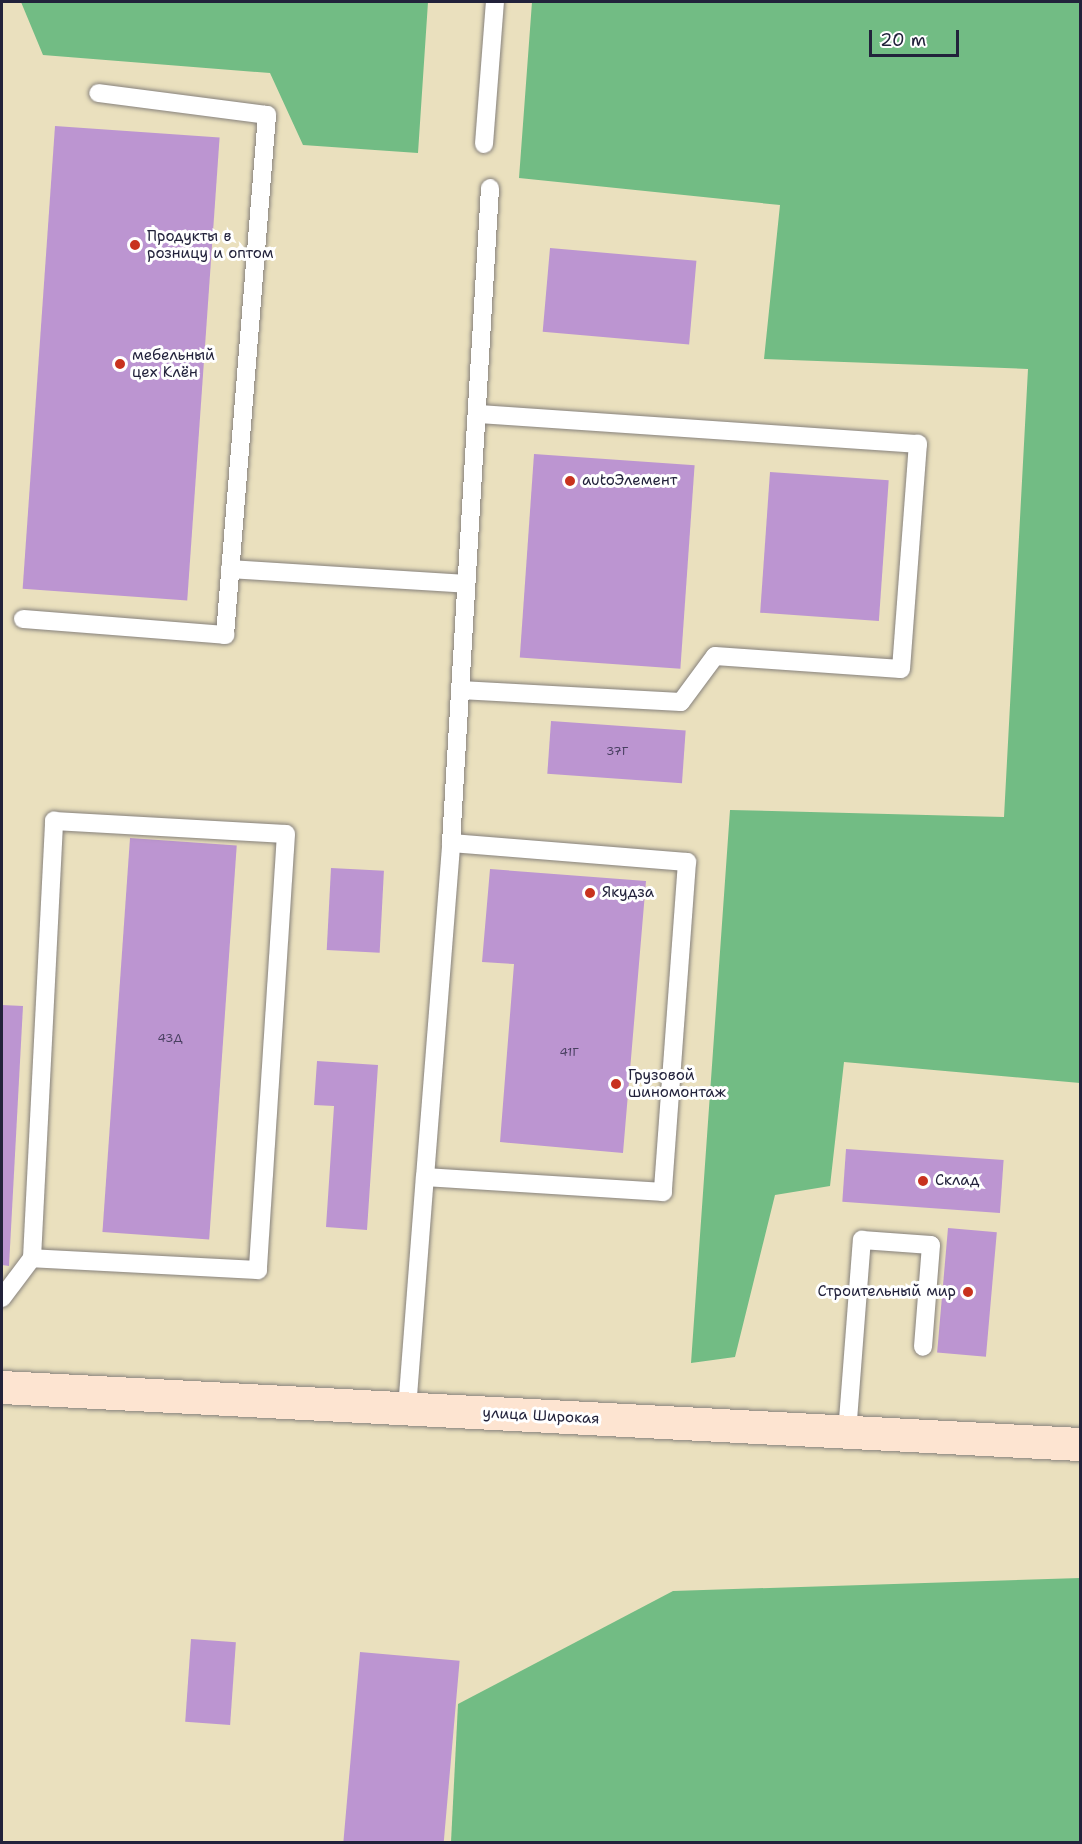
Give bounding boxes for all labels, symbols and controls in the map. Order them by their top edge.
scale bar [872,18,962,56]
text: 20 m [880,28,926,52]
place label: Продукты в розницу и оптом [147,227,273,262]
marker: Продукты в розницу и оптом [128,238,142,252]
place label: мебельный цех Клён [132,346,215,381]
marker: мебельный цех Клён [113,357,127,371]
place label: autoЭлемент [582,472,677,490]
marker: autoЭлемент [563,474,577,488]
house number: 37Г [606,745,628,759]
place label: Якудза [602,884,654,902]
marker: Якудза [583,886,597,900]
house number: 43Д [157,1032,183,1046]
house number: 41Г [559,1046,579,1060]
place label: Грузовой шиномонтаж [628,1066,726,1101]
marker: Грузовой шиномонтаж [609,1077,623,1091]
place label: Склад [935,1172,979,1190]
marker: Склад [916,1174,930,1188]
place label: Строительный мир [817,1283,956,1301]
marker: Строительный мир [961,1285,975,1299]
street label: улица Широкая [482,1404,600,1428]

